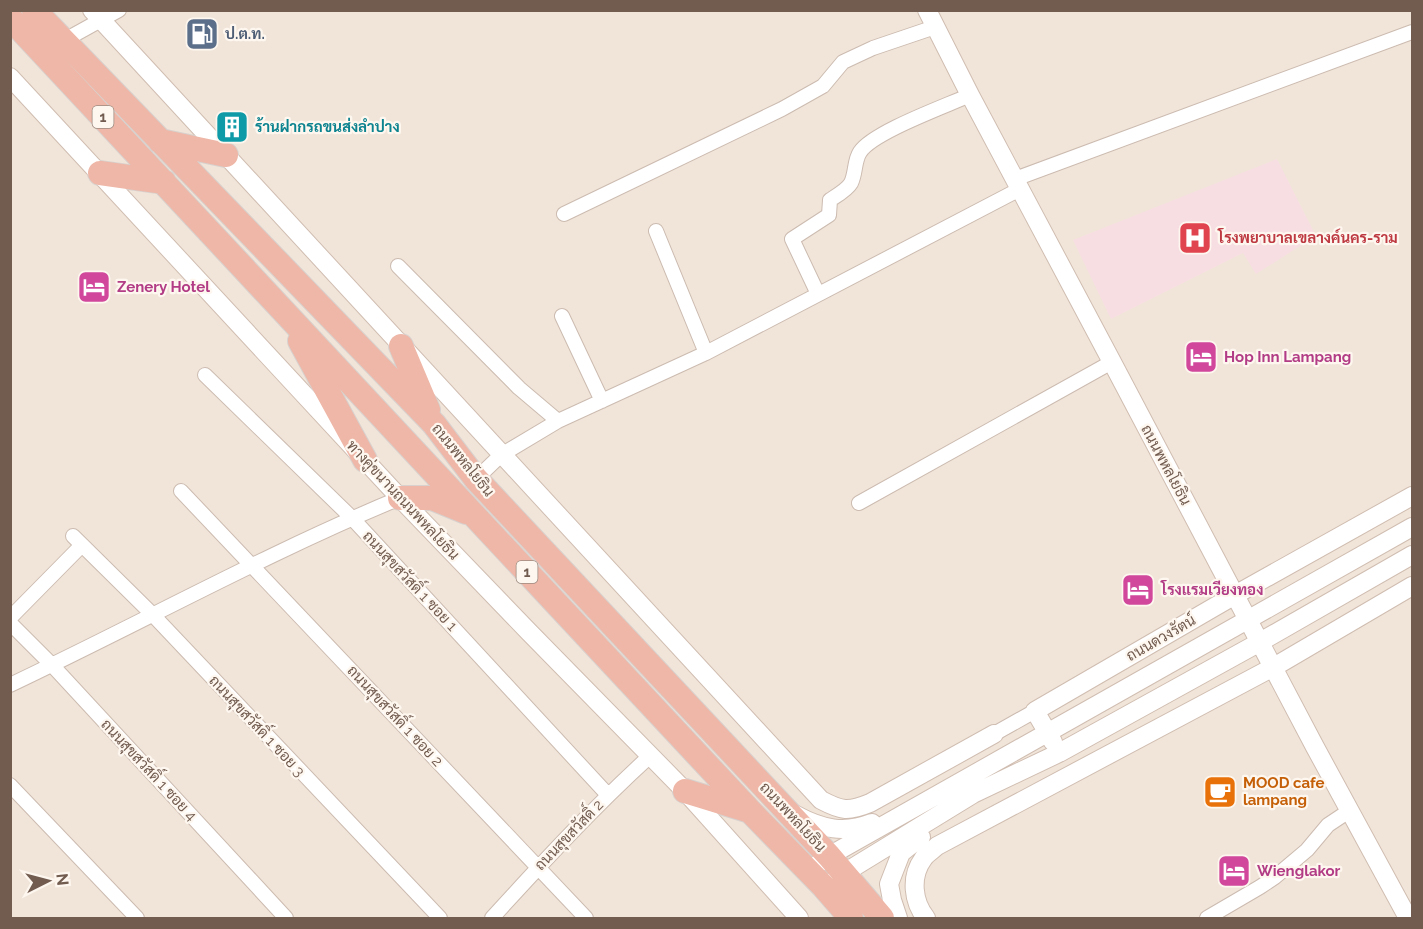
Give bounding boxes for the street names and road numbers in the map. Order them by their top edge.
road number: 1 [92,106,114,128]
street label: ถนนพหลโยธิน [428,419,499,500]
street label: ถนนพหลโยธิน [1137,421,1196,508]
street label: ทางคู่ขนานถนนพหลโยธิน [342,436,464,564]
street label: ถนนสุขสวัสดิ์ 1 ซอย 1 [358,523,466,637]
road number: 1 [516,561,538,583]
street label: ถนนดวงรัตน์ [1123,610,1199,665]
street label: ถนนสุขสวัสดิ์ 1 ซอย 2 [342,657,451,772]
street label: ถนนสุขสวัสดิ์ 1 ซอย 3 [204,667,313,782]
street label: ถนนสุขสวัสดิ์ 1 ซอย 4 [96,711,205,826]
street label: ถนนพหลโยธิน [756,778,831,856]
street label: ถนนสุขสวัสดิ์ 2 [526,791,609,875]

